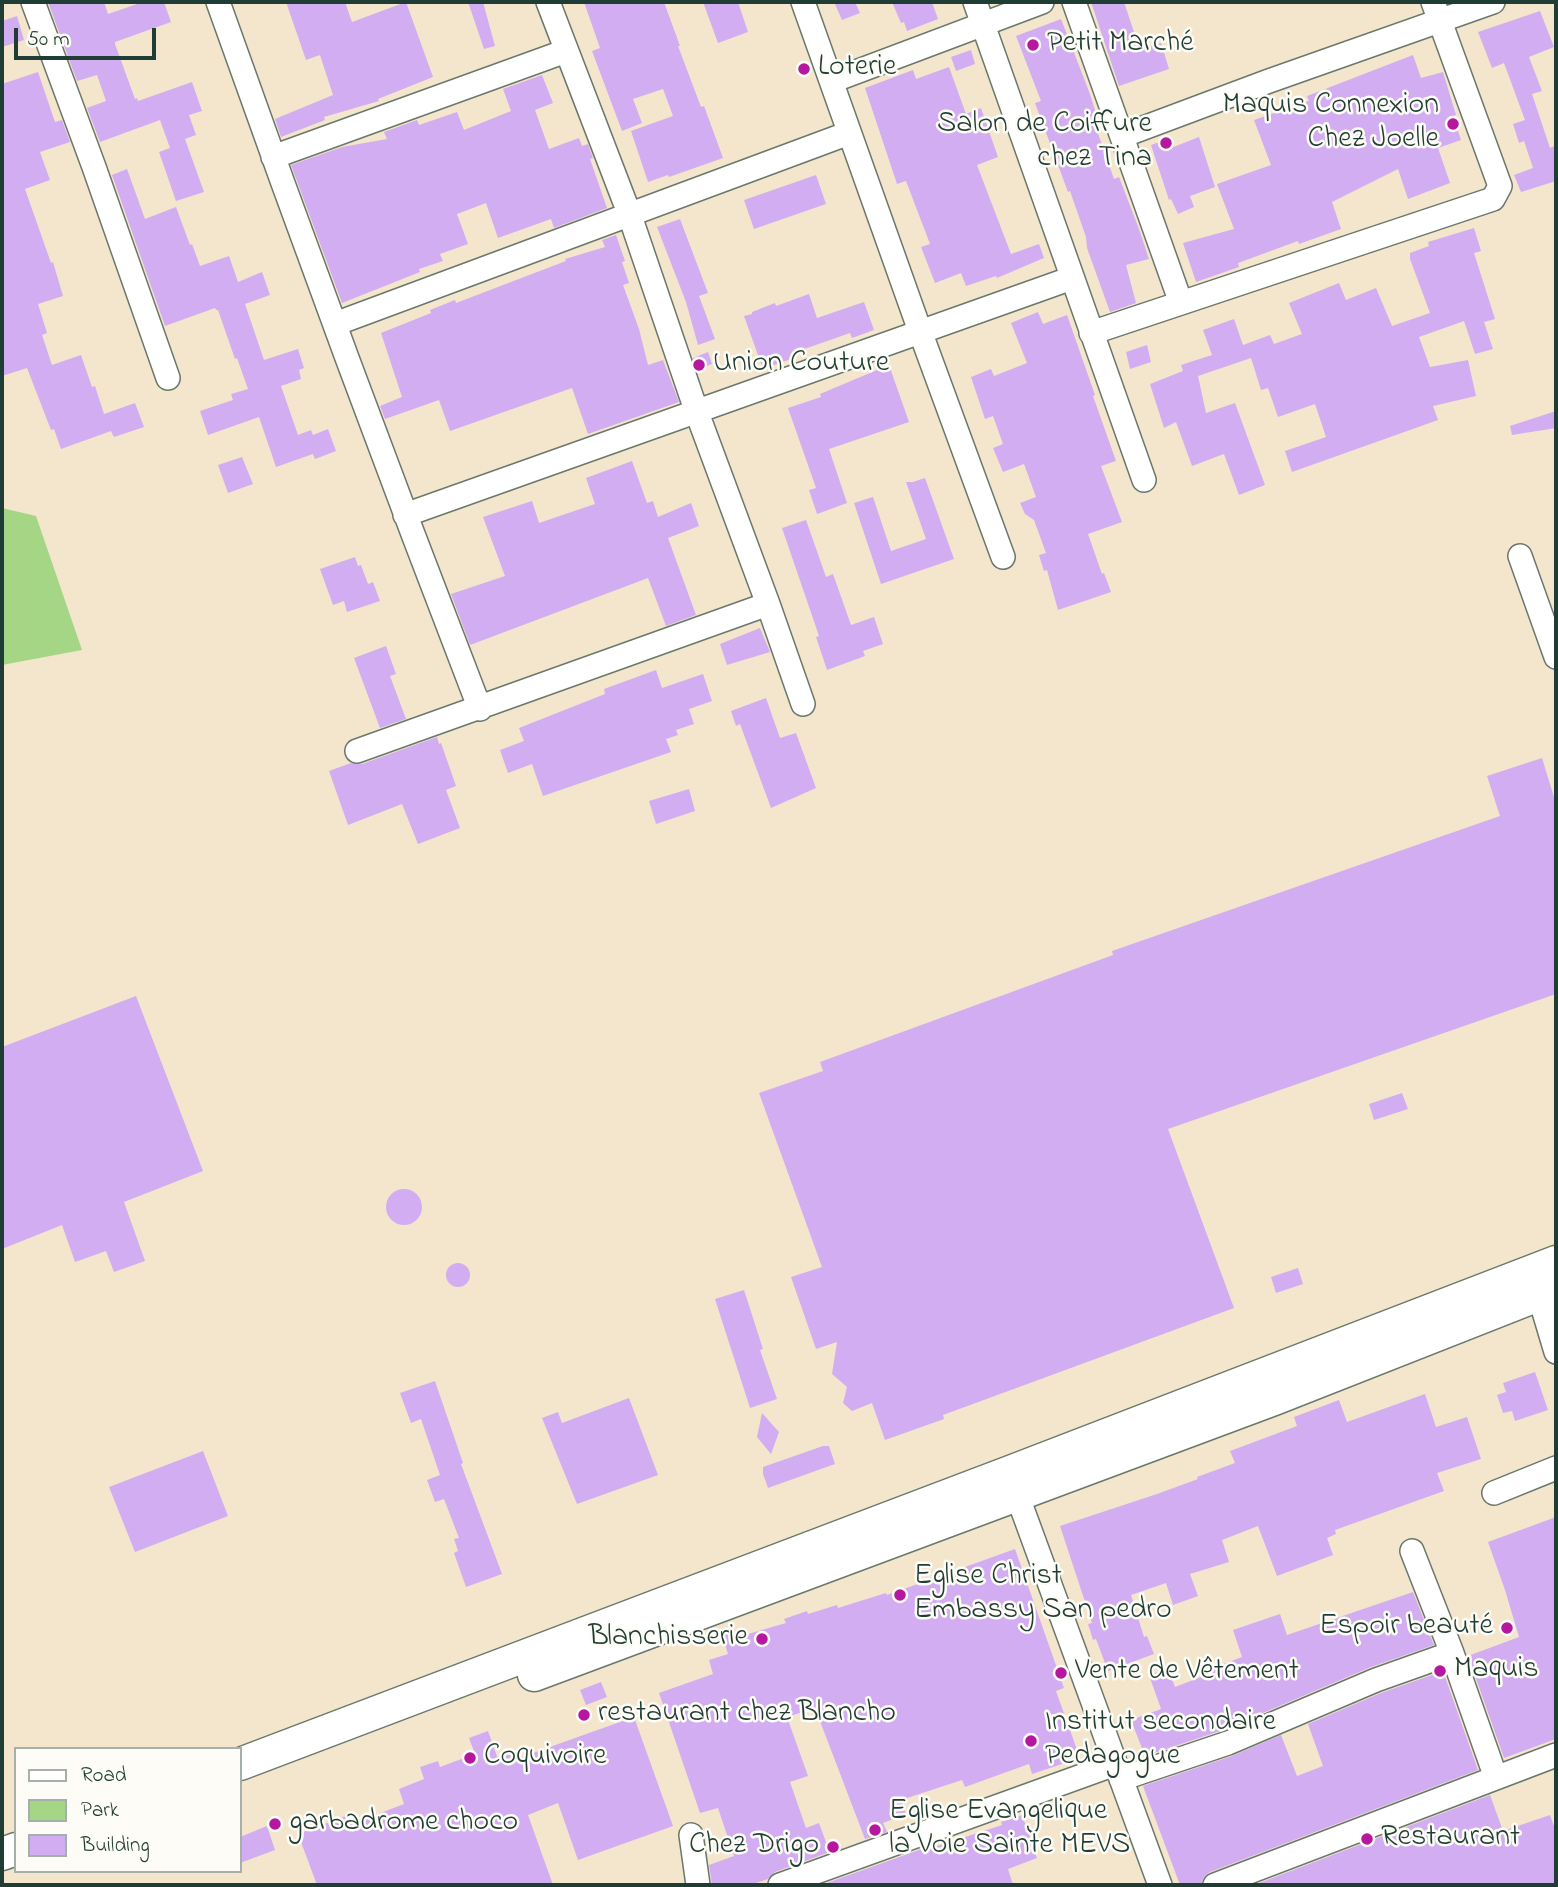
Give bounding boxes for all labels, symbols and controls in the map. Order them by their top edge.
scale bar [18,14,159,58]
text: 50 m [27,25,70,55]
place label: Petit Marché [1047,27,1194,63]
marker: Petit Marché [1025,37,1041,53]
place label: Loterie [818,51,896,87]
marker: Loterie [796,61,812,77]
place label: Maquis Connexion Chez Joelle [1223,89,1439,160]
place label: Salon de Coiffure chez Tina [937,108,1152,178]
marker: Maquis Connexion Chez Joelle [1445,116,1461,132]
marker: Salon de Coiffure chez Tina [1158,135,1174,151]
place label: Union Couture [713,347,889,383]
marker: Union Couture [691,357,707,373]
place label: Eglise Christ Embassy San pedro [914,1560,1171,1630]
marker: Eglise Christ Embassy San pedro [892,1587,908,1603]
place label: Espoir beauté [1319,1610,1493,1646]
marker: Espoir beauté [1499,1620,1515,1636]
place label: Blanchisserie [588,1621,748,1657]
marker: Blanchisserie [754,1631,770,1647]
place label: Maquis [1454,1653,1539,1689]
place label: Vente de Vêtement [1075,1655,1299,1691]
marker: Maquis [1432,1663,1448,1679]
marker: Vente de Vêtement [1053,1665,1069,1681]
place label: restaurant chez Blancho [598,1697,896,1733]
place label: Institut secondaire Pedagogue [1045,1706,1276,1776]
marker: restaurant chez Blancho [576,1707,592,1723]
marker: Institut secondaire Pedagogue [1023,1733,1039,1749]
place label: Coquivoire [484,1740,606,1776]
legend [14,1747,242,1873]
marker: Coquivoire [462,1750,478,1766]
text: Road [81,1761,127,1791]
place label: Eglise Evangelique la Voie Sainte MEVS [889,1795,1130,1866]
text: Park [81,1796,119,1826]
place label: garbadrome choco [289,1806,518,1842]
marker: garbadrome choco [267,1816,283,1832]
place label: Restaurant [1381,1821,1520,1857]
marker: Eglise Evangelique la Voie Sainte MEVS [867,1822,883,1838]
place label: Chez Drigo [689,1829,819,1865]
text: Building [81,1831,150,1861]
marker: Restaurant [1359,1831,1375,1847]
marker: Chez Drigo [825,1839,841,1855]

